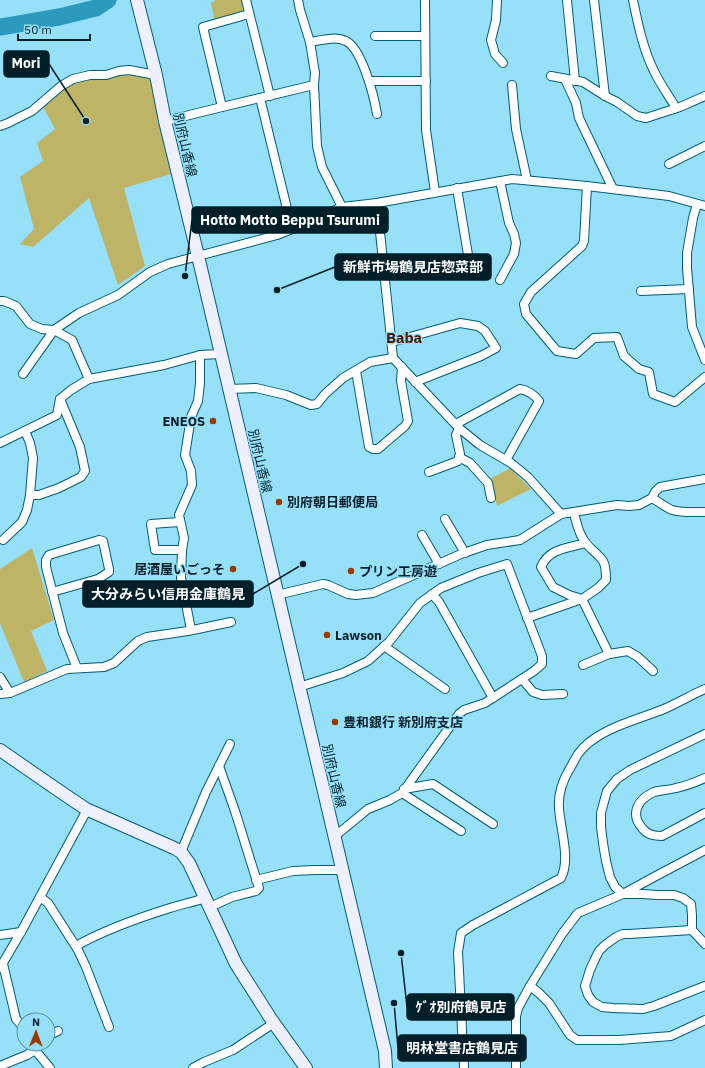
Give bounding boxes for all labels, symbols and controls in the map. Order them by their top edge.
scale bar [18,16,90,42]
text: 50 m [24,22,52,37]
callout: Mori [4,51,49,77]
text: Mori [11,54,41,72]
street label: 別府山香線 [169,111,201,179]
callout: Hotto Motto Beppu Tsurumi [192,207,388,233]
text: Hotto Motto Beppu Tsurumi [200,211,380,229]
callout: 新鮮市場鶴見店惣菜部 [335,254,491,280]
text: 新鮮市場鶴見店惣菜部 [343,258,483,276]
district label: Baba [386,328,423,347]
place label: ENEOS [162,413,205,430]
marker: ENEOS [208,416,218,426]
street label: 別府山香線 [244,427,276,495]
place label: 別府朝日郵便局 [287,494,378,511]
marker: 別府朝日郵便局 [274,497,284,507]
place label: 居酒屋いごっそ [134,561,225,578]
place label: プリン工房遊 [359,563,437,580]
marker: 居酒屋いごっそ [228,564,238,574]
marker: プリン工房遊 [346,566,356,576]
callout: 大分みらい信用金庫鶴見 [83,581,253,607]
text: 大分みらい信用金庫鶴見 [91,585,245,603]
place label: Lawson [335,627,382,644]
marker: Lawson [322,630,332,640]
place label: 豊和銀行 新別府支店 [343,714,463,731]
marker: 豊和銀行 新別府支店 [330,717,340,727]
street label: 別府山香線 [318,742,350,810]
callout: ｹﾞｵ別府鶴見店 [407,994,514,1020]
text: ｹﾞｵ別府鶴見店 [416,998,507,1016]
north arrow [16,1012,56,1052]
text: N [32,1015,40,1029]
callout: 明林堂書店鶴見店 [398,1035,526,1061]
text: 明林堂書店鶴見店 [406,1039,518,1057]

